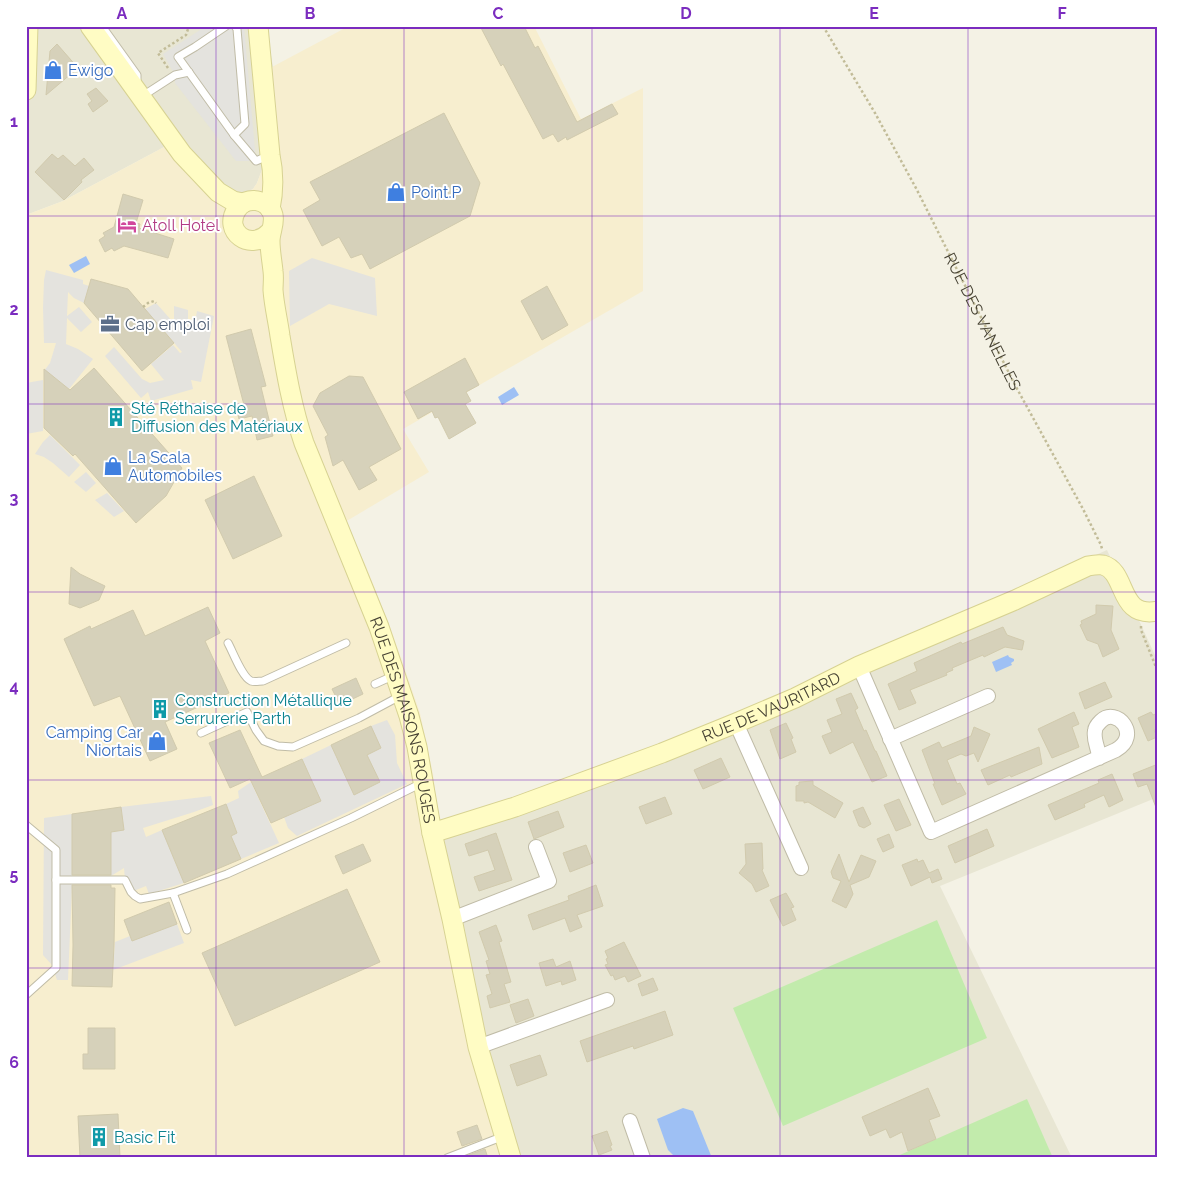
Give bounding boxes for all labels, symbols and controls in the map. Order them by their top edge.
text: A [117,4,128,23]
text: B [305,4,316,23]
text: C [493,4,504,23]
text: D [680,4,692,23]
text: E [869,4,879,23]
text: F [1057,4,1067,23]
shop icon: Ewigo [42,59,64,81]
place label: Ewigo [68,61,113,80]
text: 1 [10,112,18,131]
shop icon: Point.P [385,181,407,203]
place label: Point.P [411,183,461,202]
hotel icon: Atoll Hotel [116,214,138,236]
place label: Atoll Hotel [142,216,220,235]
street label: RUE DES VANELLES [940,249,1025,394]
text: 2 [9,300,19,319]
office icon: Cap emploi [99,313,121,335]
place label: Cap emploi [125,315,210,334]
place label: Sté Réthaise de Diffusion des Matériaux [131,399,303,436]
building icon: Sté Réthaise de Diffusion des Matériaux [105,406,127,428]
place label: La Scala Automobiles [128,448,222,485]
shop icon: La Scala Automobiles [102,455,124,477]
text: 3 [10,489,19,508]
street label: RUE DES MAISONS ROUGES [366,614,439,825]
street label: RUE DE VAURITARD [699,668,843,746]
text: 4 [9,677,19,696]
place label: Construction Métallique Serrurerie Parth [175,691,352,728]
building icon: Construction Métallique Serrurerie Parth [149,698,171,720]
place label: Camping Car Niortais [46,723,142,760]
shop icon: Camping Car Niortais [146,730,168,752]
text: 5 [10,865,19,884]
text: 6 [9,1053,19,1072]
building icon: Basic Fit [88,1126,110,1148]
place label: Basic Fit [114,1128,176,1147]

